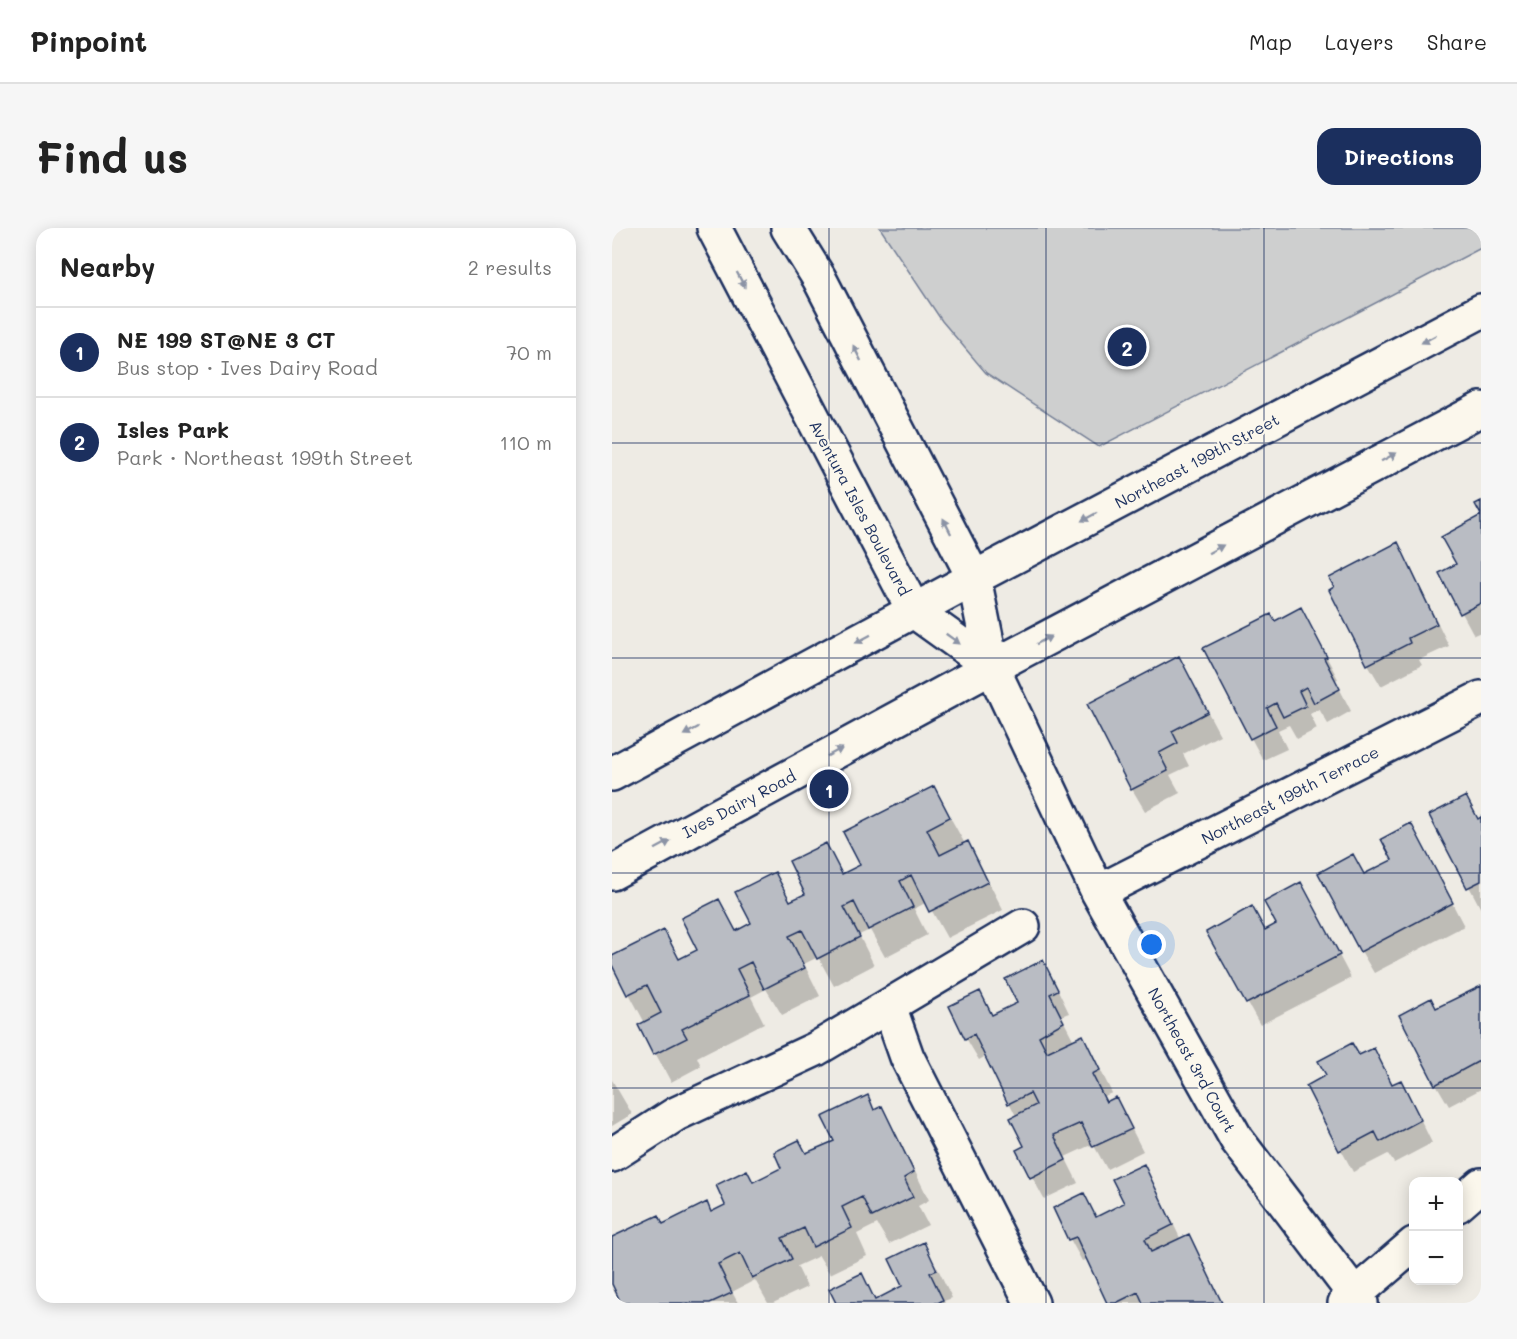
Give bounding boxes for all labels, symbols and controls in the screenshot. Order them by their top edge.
text: Pinpoint [30,23,147,59]
text: Map [1249,28,1292,55]
text: Layers [1325,28,1394,55]
text: Share [1427,28,1487,55]
button: Directions [1317,128,1481,185]
text: Find us [36,129,188,184]
text: Nearby [60,250,155,284]
text: 2 results [468,254,552,280]
one-way arrow [735,271,745,289]
pin: 2 [1108,324,1146,370]
text: NE 199 ST@NE 3 CT [117,325,336,354]
one-way arrow [1421,334,1438,344]
text: 1 [75,339,84,365]
text: 70 m [506,339,552,365]
one-way arrow [853,344,863,362]
text: Bus stop · Ives Dairy Road [117,354,378,380]
street label: Northeast 199th Street [1111,408,1283,513]
text: Isles Park [117,415,229,444]
street label: Aventura Isles Boulevard [805,416,916,599]
text: 2 [74,429,85,455]
text: 110 m [499,429,552,455]
text: Park · Northeast 199th Street [117,444,413,470]
one-way arrow [1380,453,1397,462]
one-way arrow [1081,513,1098,522]
one-way arrow [942,517,952,534]
one-way arrow [1208,544,1225,553]
one-way arrow [945,633,961,645]
one-way arrow [854,634,871,644]
one-way arrow [1035,635,1053,645]
one-way arrow [682,726,699,736]
street label: Northeast 199th Terrace [1197,741,1382,849]
one-way arrow [827,747,844,757]
street label: Ives Dairy Road [678,765,799,842]
pin: 1 [810,766,848,812]
one-way arrow [655,840,672,850]
your location [1137,930,1166,959]
street label: Northeast 3rd Court [1144,984,1241,1136]
map controls [1409,1177,1463,1285]
button: + [1409,1177,1463,1231]
button: − [1409,1231,1463,1285]

